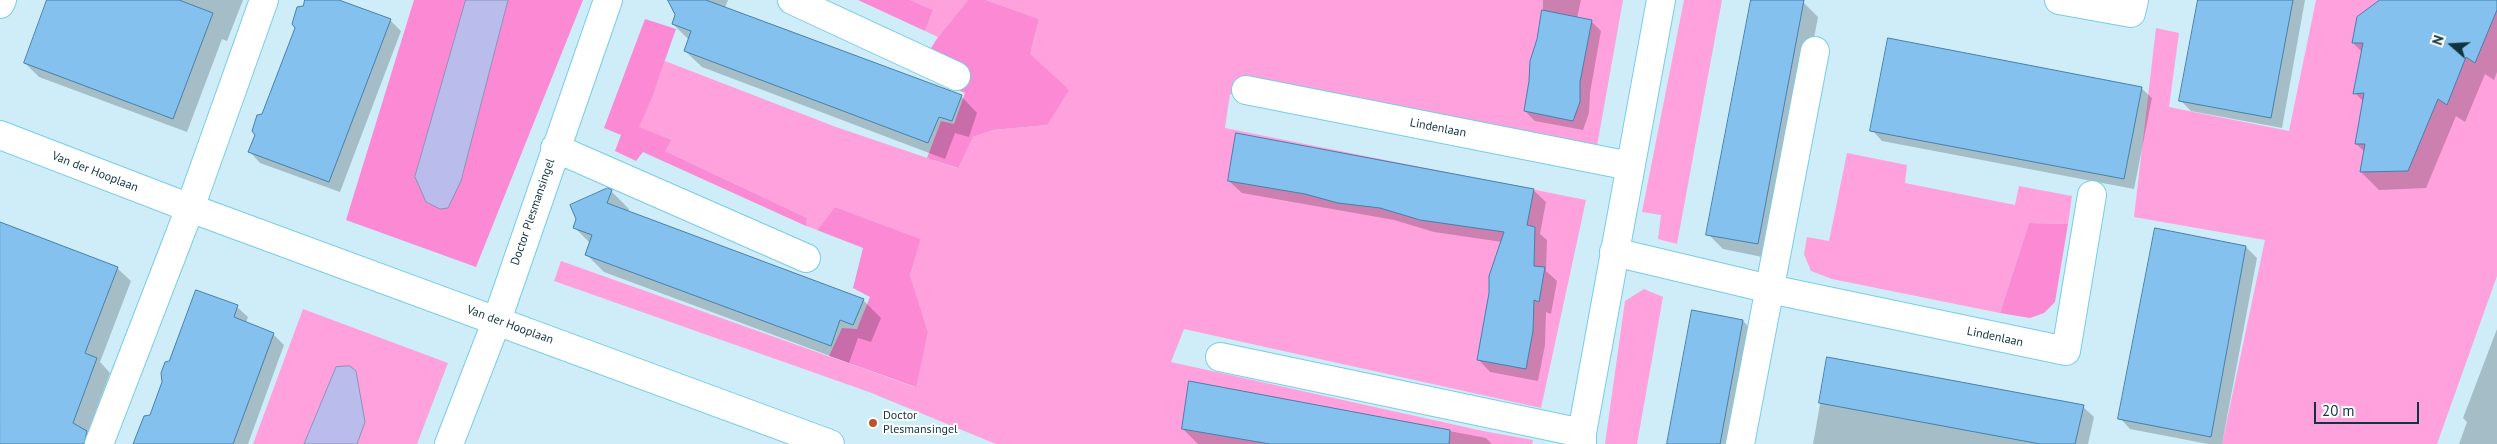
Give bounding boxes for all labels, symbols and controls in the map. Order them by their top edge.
north arrow [2427,20,2477,70]
text: N [2428,33,2448,47]
street label: Lindenlaan [1409,115,1467,141]
street label: Van der Hooplaan [50,149,140,195]
street label: Doctor Plesmansingel [508,157,558,267]
street label: Van der Hooplaan [465,303,555,347]
street label: Lindenlaan [1966,324,2024,350]
scale bar [2317,392,2422,424]
text: 20 m [2322,401,2355,420]
place label: Doctor Plesmansingel [883,409,957,437]
marker: Doctor Plesmansingel [867,417,879,429]

